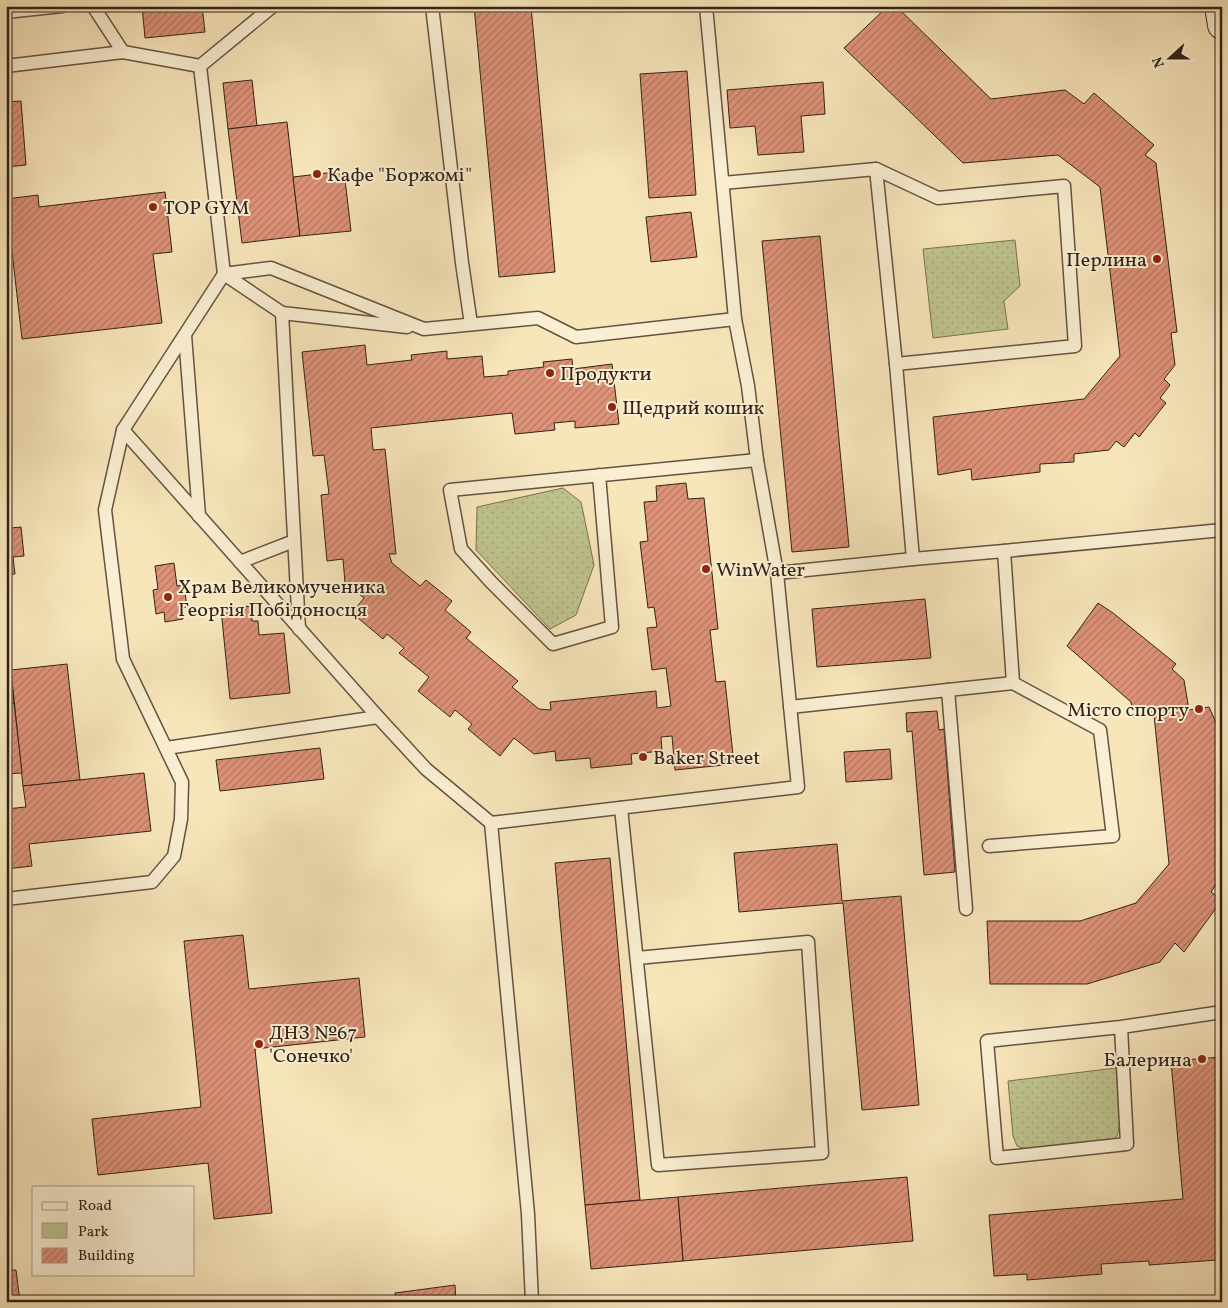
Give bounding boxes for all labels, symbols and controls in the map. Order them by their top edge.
north arrow [1146,32,1196,82]
text: N [1149,54,1170,70]
place label: Кафе "Боржомі" [327,162,472,190]
marker: Кафе "Боржомі" [311,168,323,180]
place label: TOP GYM [163,195,249,223]
marker: TOP GYM [147,201,159,213]
place label: Перлина [1066,247,1147,275]
marker: Перлина [1151,253,1163,265]
place label: Продукти [560,361,652,389]
marker: Продукти [544,367,556,379]
place label: Щедрий кошик [622,395,765,423]
marker: Щедрий кошик [606,401,618,413]
place label: WinWater [716,557,805,585]
marker: WinWater [700,563,712,575]
place label: Храм Великомученика Георгія Побідоносця [178,574,386,625]
marker: Храм Великомученика Георгія Побідоносця [162,591,174,603]
place label: Місто спорту [1067,697,1189,725]
marker: Місто спорту [1193,703,1205,715]
place label: Baker Street [653,745,760,773]
marker: Baker Street [637,751,649,763]
place label: ДНЗ №67 'Сонечко' [269,1020,357,1071]
marker: ДНЗ №67 'Сонечко' [253,1038,265,1050]
place label: Балерина [1104,1047,1192,1075]
marker: Балерина [1196,1053,1208,1065]
legend [32,1186,195,1276]
text: Road [78,1196,112,1217]
text: Park [78,1222,109,1243]
text: Building [78,1246,135,1267]

